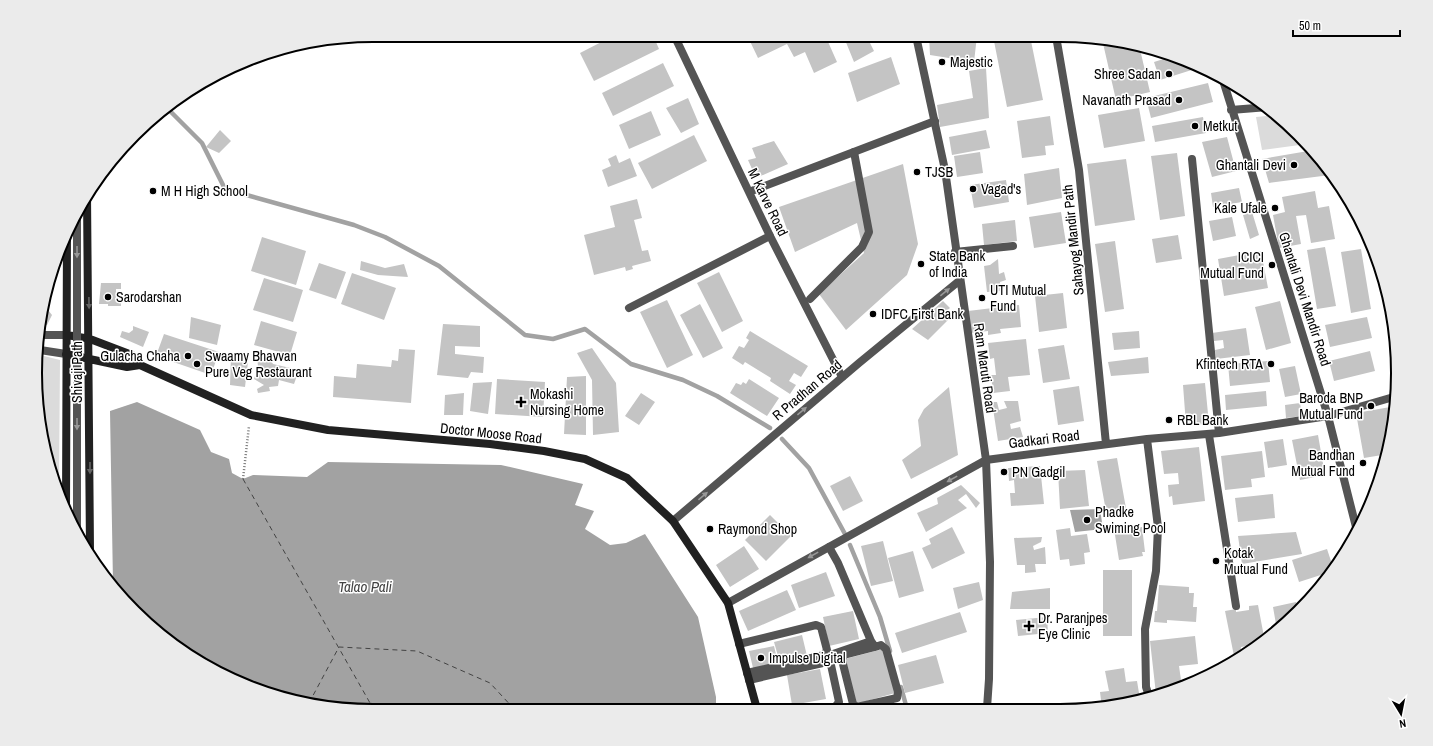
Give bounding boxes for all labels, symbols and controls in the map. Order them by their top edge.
scale bar [1293,12,1400,38]
text: 50 m [1299,18,1321,34]
place label: Majestic [950,53,993,71]
marker: Majestic [937,57,947,67]
place label: Shree Sadan [1094,65,1161,83]
marker: Shree Sadan [1164,69,1174,79]
place label: Navanath Prasad [1082,91,1171,109]
marker: Navanath Prasad [1174,95,1184,105]
place label: Metkut [1203,117,1237,135]
marker: Metkut [1190,121,1200,131]
place label: Ghantali Devi [1216,156,1286,174]
marker: Ghantali Devi [1289,160,1299,170]
place label: TJSB [925,163,953,181]
street label: M Karve Road [744,165,792,239]
marker: TJSB [912,167,922,177]
place label: Vagad's [981,180,1022,198]
place label: M H High School [161,182,248,200]
marker: Vagad's [968,184,978,194]
street label: Sahayog Mandir Path [1058,184,1088,296]
marker: M H High School [148,186,158,196]
place label: Kale Ufale [1214,199,1267,217]
marker: Kale Ufale [1270,203,1280,213]
street label: Ghantali Devi Mandir Road [1275,230,1335,368]
one-way arrow [74,246,80,259]
place label: State Bank of India [929,247,985,281]
place label: ICICI Mutual Fund [1200,248,1264,282]
marker: State Bank of India [916,259,926,269]
marker: ICICI Mutual Fund [1267,260,1277,270]
place label: UTI Mutual Fund [990,281,1046,315]
place label: Sarodarshan [116,288,182,306]
one-way arrow [940,288,951,297]
marker: Sarodarshan [103,292,113,302]
marker: UTI Mutual Fund [977,293,987,303]
one-way arrow [86,297,92,310]
place label: IDFC First Bank [881,305,964,323]
marker: IDFC First Bank [868,309,878,319]
street label: Ram Maruti Road [970,322,1000,414]
street label: Shivaji Path [68,341,86,403]
place label: Gulacha Chaha [100,347,181,365]
place label: Swaamy Bhavvan Pure Veg Restaurant [205,347,312,381]
marker: Gulacha Chaha [183,351,193,361]
place label: Kfintech RTA [1196,355,1263,373]
street label: R Pradhan Road [768,356,846,424]
marker: Swaamy Bhavvan Pure Veg Restaurant [192,359,202,369]
marker: Kfintech RTA [1266,359,1276,369]
place label: Mokashi Nursing Home [530,385,604,419]
place label: Baroda BNP Mutual Fund [1299,389,1363,423]
marker: Mokashi Nursing Home [515,396,527,408]
marker: Baroda BNP Mutual Fund [1366,401,1376,411]
one-way arrow [797,407,808,416]
place label: RBL Bank [1177,411,1229,429]
marker: RBL Bank [1164,415,1174,425]
one-way arrow [74,418,80,431]
street label: Doctor Moose Road [439,419,543,447]
street label: Gadkari Road [1007,426,1081,452]
place label: Bandhan Mutual Fund [1291,446,1355,480]
marker: Bandhan Mutual Fund [1358,458,1368,468]
one-way arrow [87,462,93,475]
place label: PN Gadgil [1012,463,1065,481]
marker: PN Gadgil [999,467,1009,477]
one-way arrow [946,475,957,482]
one-way arrow [698,491,709,500]
place label: Phadke Swiming Pool [1095,503,1166,537]
marker: Phadke Swiming Pool [1082,515,1092,525]
place label: Raymond Shop [718,520,797,538]
marker: Raymond Shop [705,524,715,534]
place label: Kotak Mutual Fund [1224,544,1288,578]
one-way arrow [808,552,819,559]
marker: Kotak Mutual Fund [1211,556,1221,566]
water label: Talao Pali [338,576,392,597]
place label: Dr. Paranjpes Eye Clinic [1038,609,1108,643]
marker: Dr. Paranjpes Eye Clinic [1023,620,1035,632]
place label: Impulse Digital [769,649,846,667]
marker: Impulse Digital [756,653,766,663]
north arrow [1381,694,1421,734]
text: N [1398,716,1407,731]

